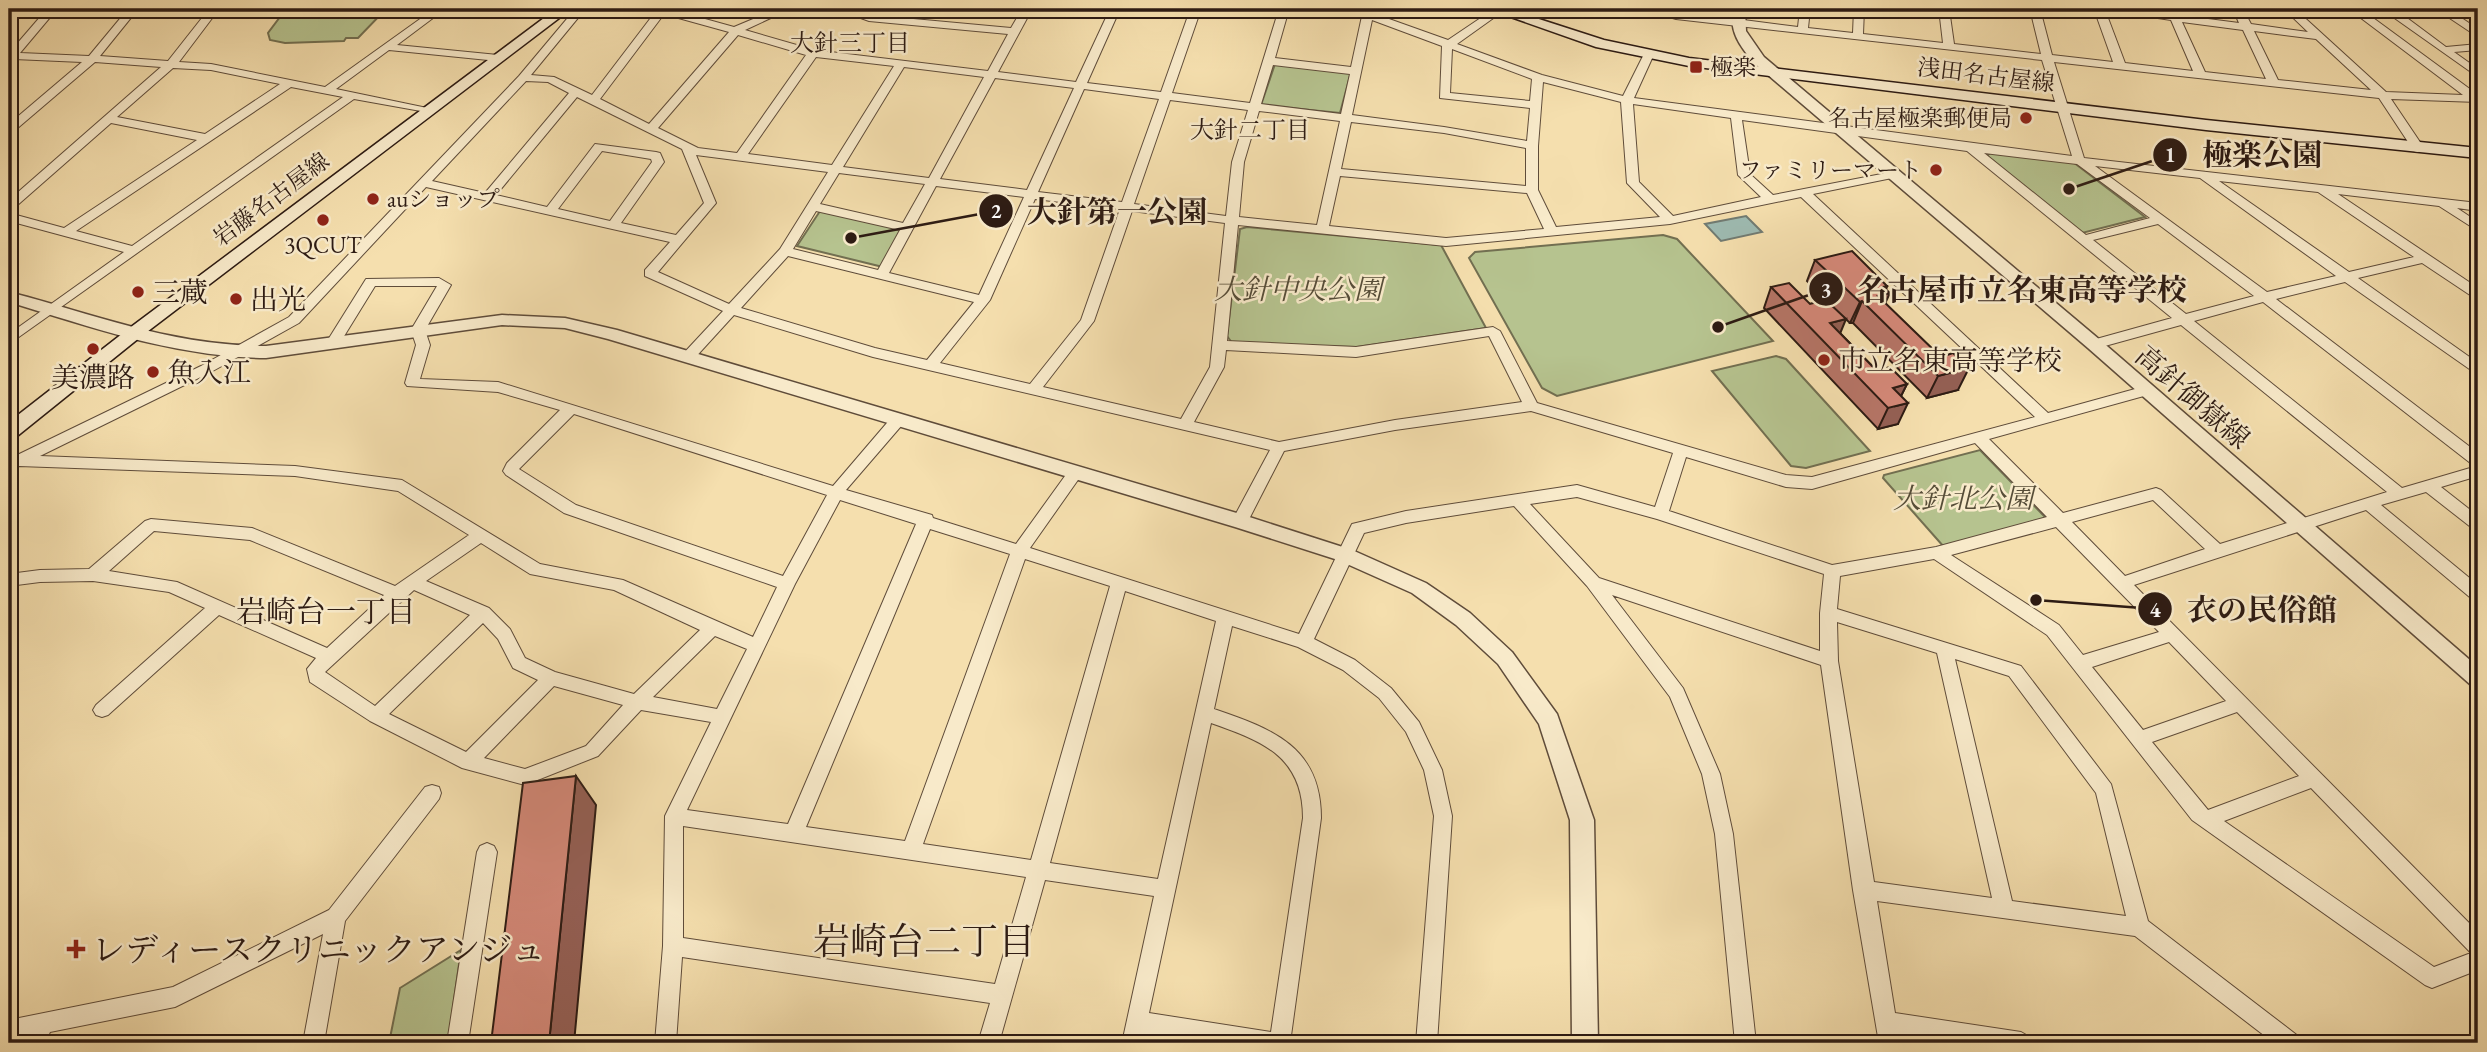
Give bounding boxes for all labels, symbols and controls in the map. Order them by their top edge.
district label: 大針三丁目 [790,27,910,58]
place label: 極楽 [1710,52,1756,82]
street label: 浅田名古屋線 [1916,52,2056,98]
marker: 極楽 [1688,59,1704,75]
place label: 名古屋極楽郵便局 [1828,103,2012,133]
marker: 名古屋極楽郵便局 [2018,110,2034,126]
district label: 大針二丁目 [1190,114,1310,145]
callout: 極楽公園 [2153,129,2336,180]
text: 極楽公園 [2202,135,2322,174]
text: 1 [2164,141,2176,168]
street label: 岩藤名古屋線 [207,145,335,253]
place label: ファミリーマート [1738,155,1922,185]
marker: ファミリーマート [1928,162,1944,178]
place label: auショップ [387,184,500,214]
callout: 大針第一公園 [978,186,1221,237]
marker: auショップ [365,191,381,207]
text: 大針第一公園 [1027,192,1207,231]
text: 2 [990,197,1002,224]
marker: 3QCUT [315,212,331,228]
place label: 3QCUT [284,230,362,260]
callout: 名古屋市立名東高等学校 [1808,264,2201,315]
text: 名古屋市立名東高等学校 [1857,270,2187,309]
park label: 大針中央公園 [1214,271,1386,307]
place label: 三蔵 [152,274,208,310]
text: 3 [1820,276,1832,303]
place label: 出光 [250,281,306,317]
marker: 三蔵 [130,284,146,300]
marker: 出光 [228,291,244,307]
street label: 高針御嶽線 [2128,337,2258,457]
marker: 美濃路 [85,341,101,357]
place label: 市立名東高等学校 [1838,342,2062,378]
marker: 市立名東高等学校 [1816,352,1832,368]
place label: 魚入江 [167,354,251,390]
place label: 美濃路 [51,359,135,395]
marker: 魚入江 [145,364,161,380]
park label: 大針北公園 [1893,480,2037,516]
callout: 衣の民俗館 [2138,584,2351,635]
text: 衣の民俗館 [2187,590,2337,629]
district label: 岩崎台一丁目 [236,592,416,631]
text: 4 [2149,596,2161,623]
district label: 岩崎台二丁目 [813,917,1035,965]
place label: レディースクリニックアンジュ [92,928,545,971]
marker: レディースクリニックアンジュ [66,939,86,959]

